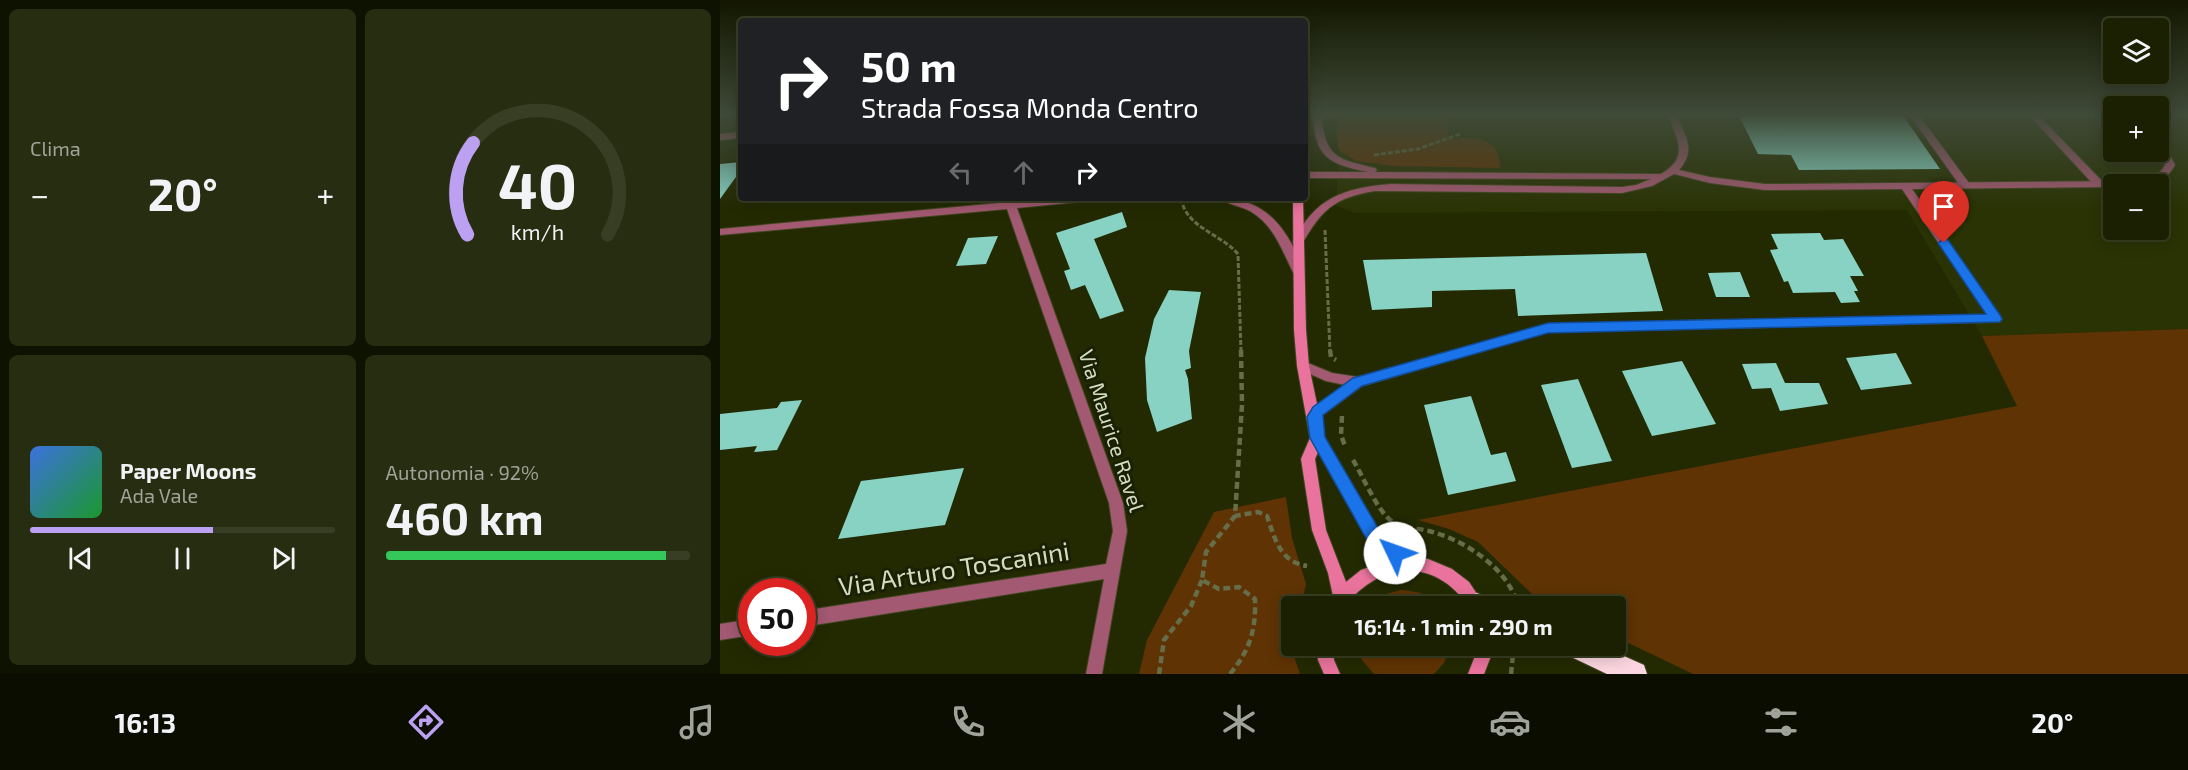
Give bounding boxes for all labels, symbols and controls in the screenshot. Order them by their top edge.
map controls [2103,18,2169,240]
button: layers [2103,18,2169,84]
text: 50 m [861,40,957,90]
icon: right [762,42,840,120]
text: Strada Fossa Monda Centro [861,91,1199,123]
button: + [2103,96,2169,162]
text: Clima [30,136,81,160]
text: 40 [498,147,577,222]
icon: left [944,156,977,189]
icon: ahead [1007,156,1040,189]
icon: right [1070,156,1103,189]
text: 20° [148,166,218,220]
text: − [30,174,49,214]
text: + [316,174,335,214]
button: − [2103,174,2169,240]
pin [1918,181,1969,243]
icon: arrive [1927,190,1960,223]
text: km/h [511,219,564,244]
street label: Via Maurice Ravel [1074,346,1151,515]
text: Paper Moons [120,457,256,483]
text: Autonomia · 92% [386,460,539,484]
text: Ada Vale [120,483,198,507]
text: 460 km [386,490,544,544]
position arrow [1363,521,1427,585]
street label: Via Arturo Toscanini [836,534,1071,601]
icon: previous [64,542,97,575]
icon: pause [166,542,199,575]
icon: next [267,542,300,575]
speed limit sign: 50 [738,578,816,656]
text: 16:14 · 1 min · 290 m [1354,613,1553,639]
icon: directions [405,701,447,743]
icon: music [676,701,718,743]
icon: phone [947,701,989,743]
icon: climate [1218,701,1260,743]
icon: car [1489,701,1531,743]
icon: filters [1760,701,1802,743]
text: 16:13 [115,706,176,738]
text: 20° [2031,706,2073,738]

